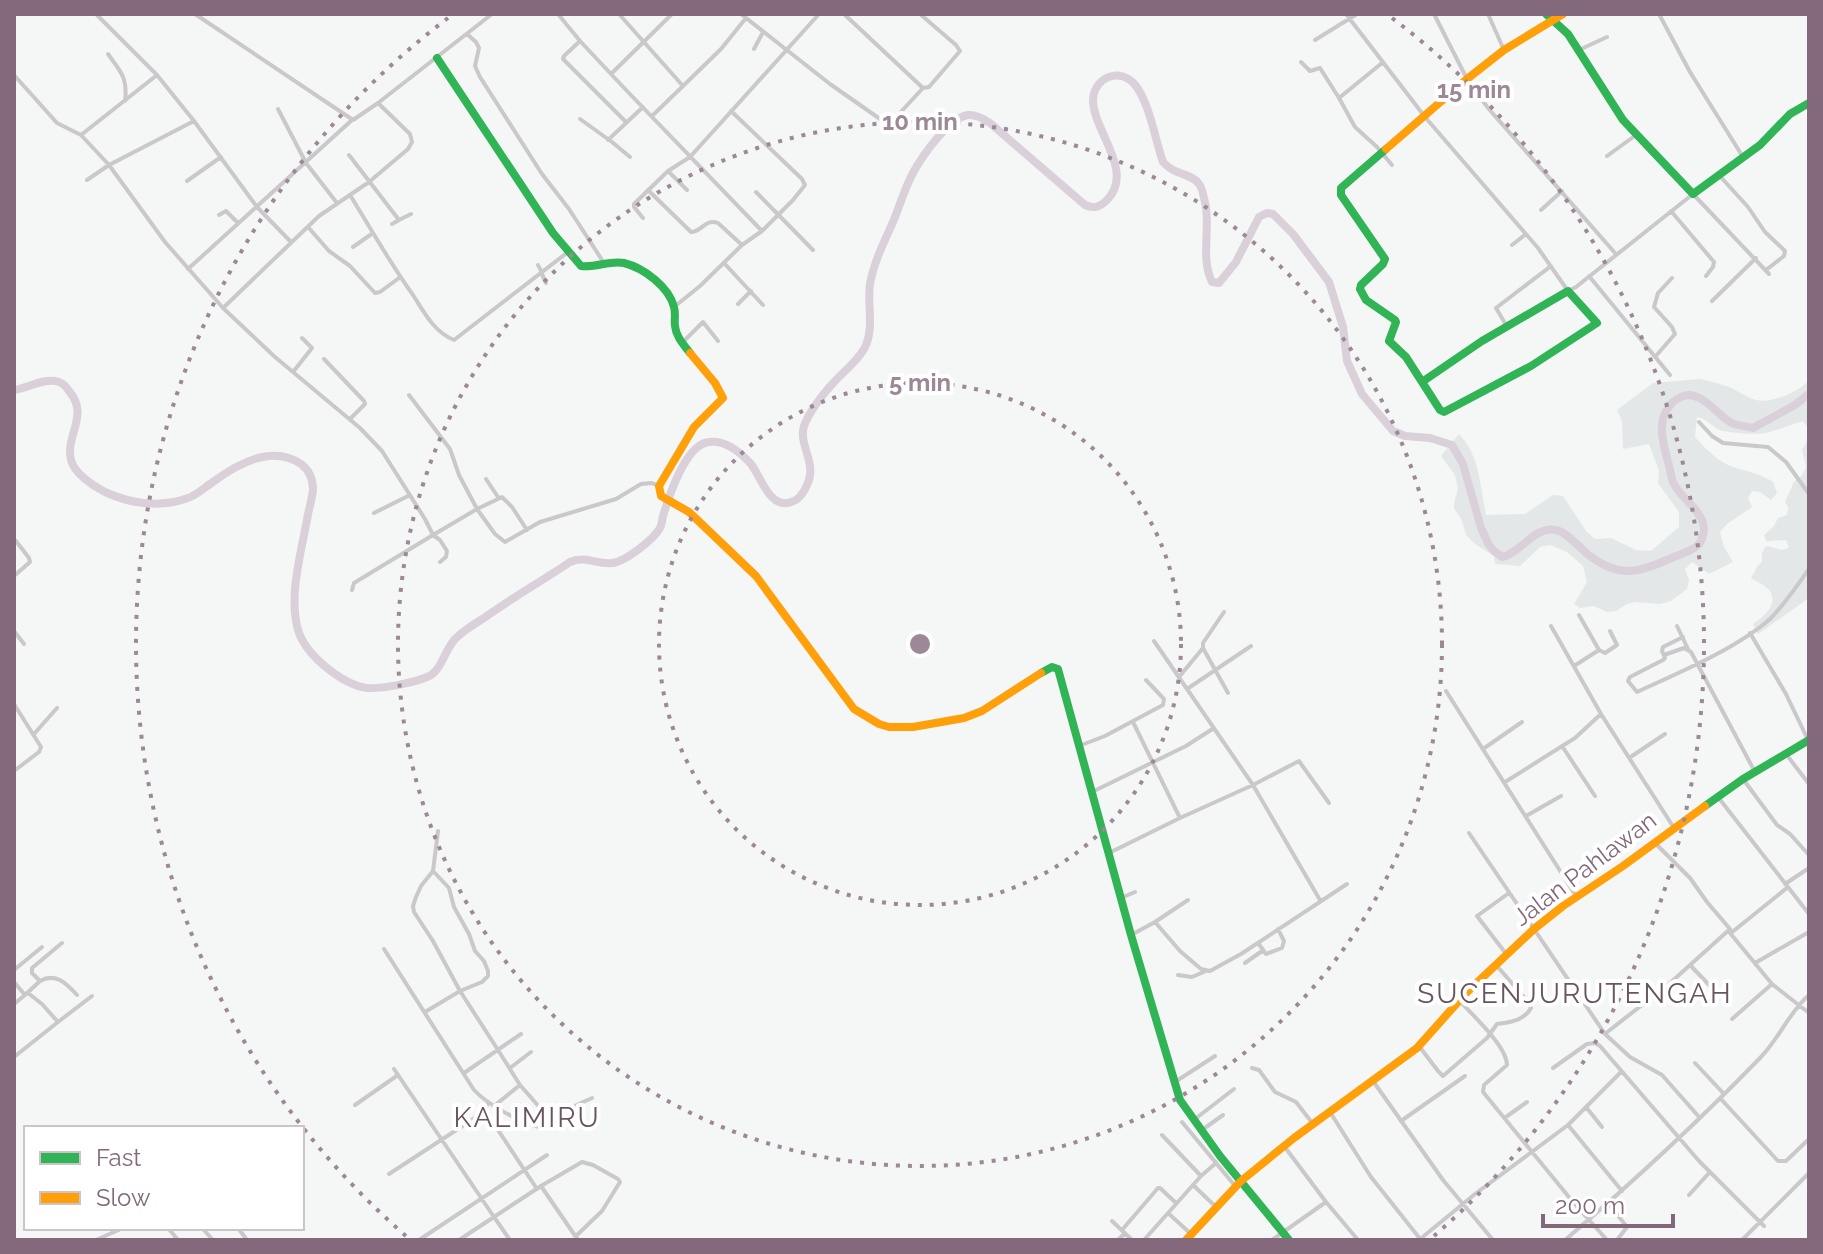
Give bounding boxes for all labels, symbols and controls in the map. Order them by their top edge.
text: 15 min [1437,75,1511,104]
text: 10 min [882,107,958,136]
text: 5 min [889,368,951,397]
centre of rings [906,630,934,658]
street label: Jalan Pahlawan [1507,805,1662,932]
district label: SUCENJURUTENGAH [1417,977,1733,1010]
district label: KALIMIRU [453,1101,601,1134]
legend [24,1126,304,1230]
text: Fast [96,1143,141,1172]
scale bar [1543,1178,1673,1228]
text: Slow [96,1183,151,1212]
text: 200 m [1555,1191,1625,1220]

